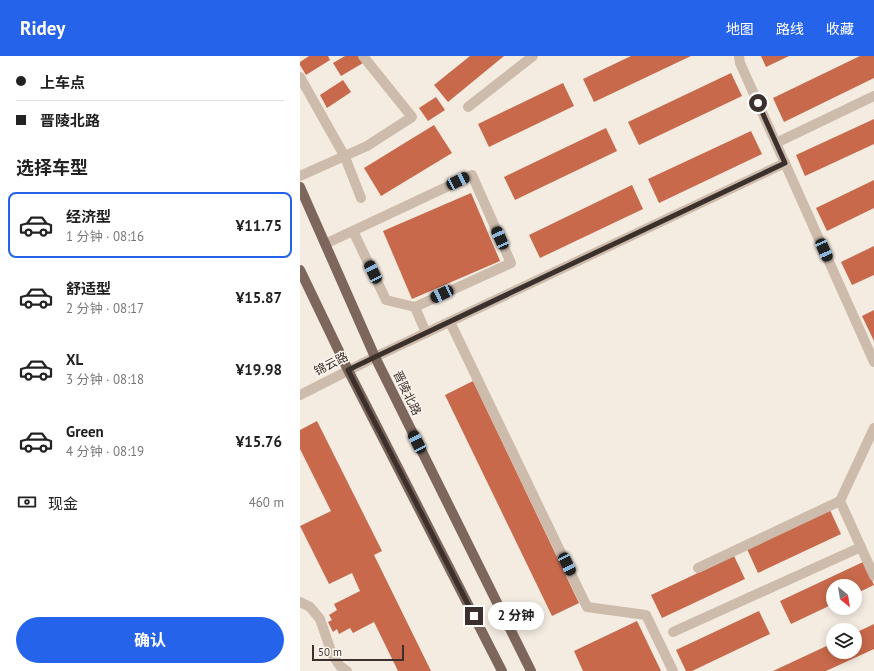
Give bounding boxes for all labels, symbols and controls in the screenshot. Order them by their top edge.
text: Ridey [20,16,65,40]
text: 地图 [726,20,754,38]
text: 路线 [776,20,804,38]
text: 收藏 [826,20,854,38]
text: 上车点 [40,73,85,92]
route start [749,94,767,112]
text: 晋陵北路 [40,111,100,130]
text: 选择车型 [16,156,88,179]
car [445,170,471,192]
icon: car [18,207,54,243]
text: 经济型 [66,207,111,226]
text: ¥11.75 [236,216,282,235]
car [490,225,510,251]
text: 1 分钟 · 08:16 [66,228,144,245]
car [814,237,834,263]
car [362,259,384,285]
icon: car [18,279,54,315]
text: 舒适型 [66,279,111,298]
car [429,283,455,305]
text: ¥15.87 [236,288,282,307]
text: 2 分钟 · 08:17 [66,300,144,317]
street label: 锦云路 [311,349,350,378]
text: XL [66,350,83,369]
icon: car [18,351,54,387]
text: ¥19.98 [236,360,282,379]
street label: 晋陵北路 [390,368,425,418]
text: 3 分钟 · 08:18 [66,371,144,388]
text: Green [66,422,104,441]
icon: car [18,423,54,459]
car [406,429,428,455]
text: ¥15.76 [236,432,282,451]
text: 4 分钟 · 08:19 [66,443,144,460]
icon: cash [16,491,38,513]
text: 现金 [48,494,78,513]
text: 460 m [249,494,284,511]
car [556,551,578,577]
north arrow [826,579,862,615]
map controls [826,579,862,659]
callout: 2 分钟 [488,602,544,630]
route end [465,607,483,625]
text: 2 分钟 [498,607,534,624]
button: 确认 [16,617,284,663]
button: layers [826,623,862,659]
scale bar [312,643,404,662]
text: 50 m [318,645,342,659]

